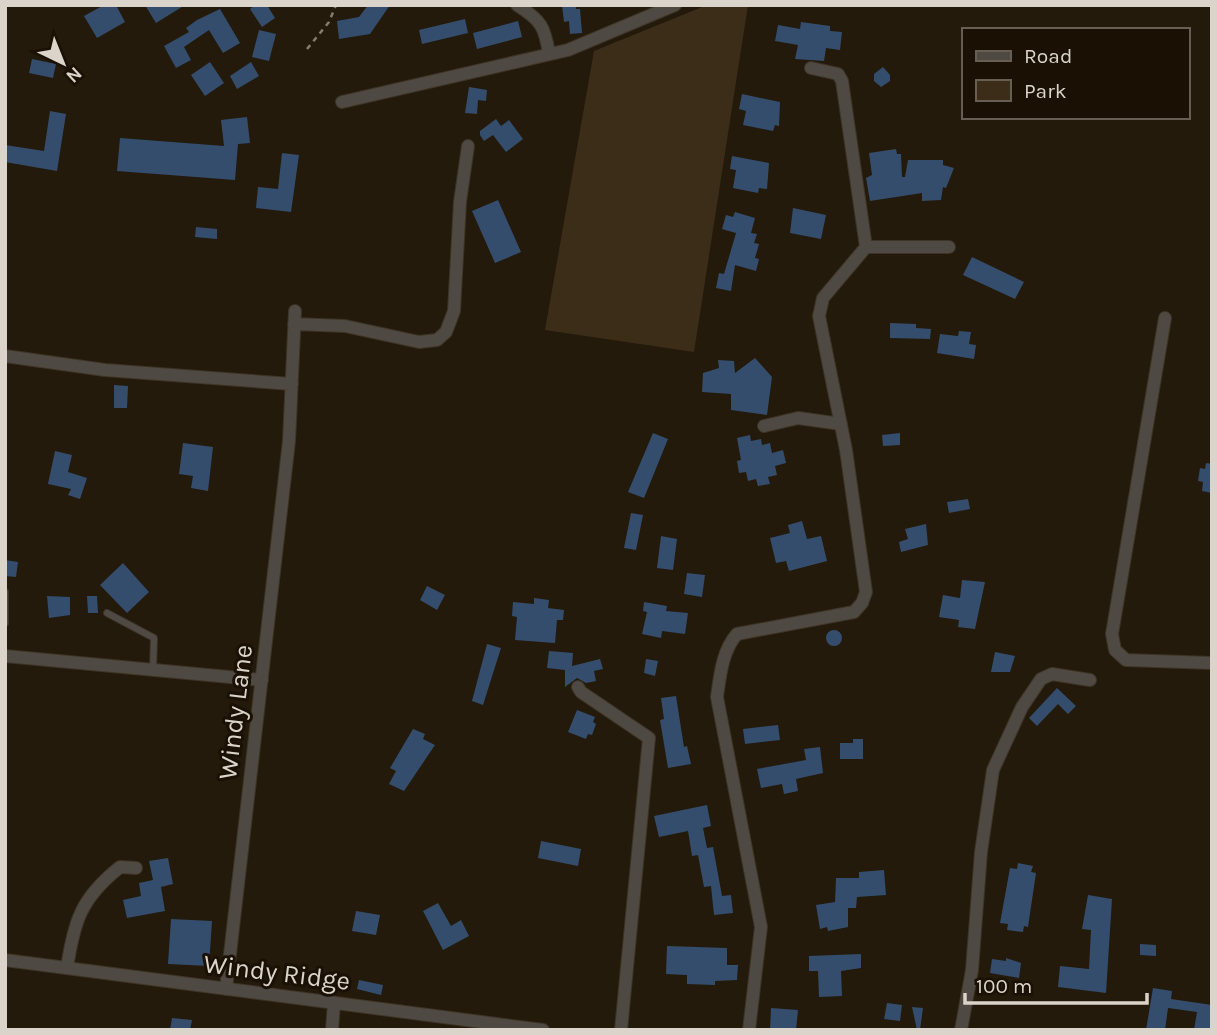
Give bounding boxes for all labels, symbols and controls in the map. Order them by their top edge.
north arrow [28,28,98,98]
legend [962,28,1189,119]
text: Road [1024,44,1072,68]
text: N [61,62,86,87]
text: Park [1024,79,1067,103]
street label: Windy Lane [212,643,259,781]
street label: Windy Ridge [202,948,352,997]
scale bar [965,962,1147,1006]
text: 100 m [976,974,1033,998]

